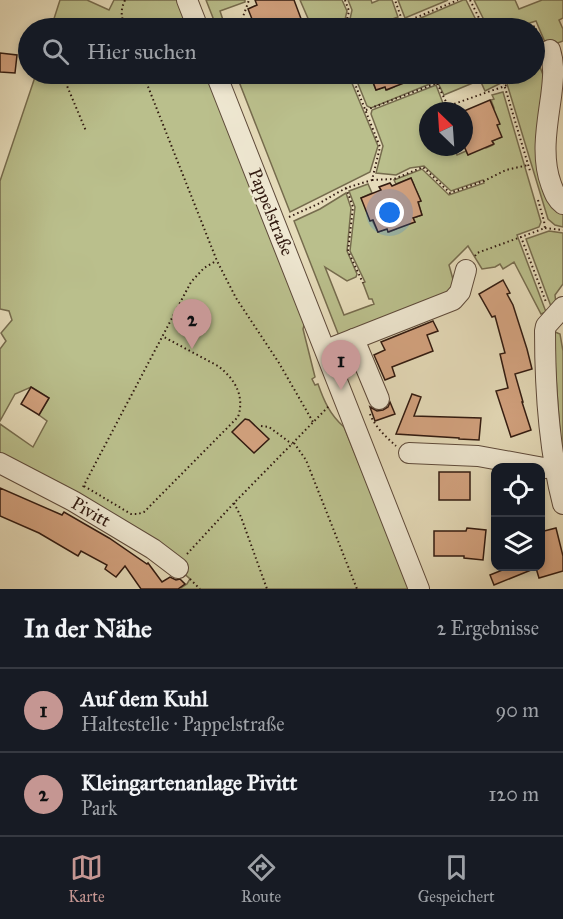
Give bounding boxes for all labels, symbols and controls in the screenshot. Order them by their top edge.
search box [18,18,545,84]
icon: search [39,35,72,68]
text: Hier suchen [87,38,196,65]
north arrow [419,102,473,156]
street label: Pappelstraße [244,165,298,259]
your location [375,198,404,227]
pin: 2 [172,300,212,349]
pin: 1 [322,340,360,390]
map controls [491,463,545,571]
button: locate [491,463,545,517]
street label: Pivitt [68,492,115,532]
button: layers [491,517,545,571]
text: In der Nähe [24,612,152,644]
text: 2 Ergebnisse [436,616,539,640]
text: Auf dem Kuhl [81,685,208,712]
text: 1 [40,698,47,722]
text: 90 m [496,698,539,722]
text: Haltestelle · Pappelstraße [81,712,285,736]
text: Kleingartenanlage Pivitt [81,769,297,796]
text: 2 [39,782,48,806]
text: 120 m [488,782,539,806]
text: Park [81,796,117,820]
tab: Karte [68,851,105,906]
tab: Route [241,851,281,906]
tab: Gespeichert [418,851,495,906]

